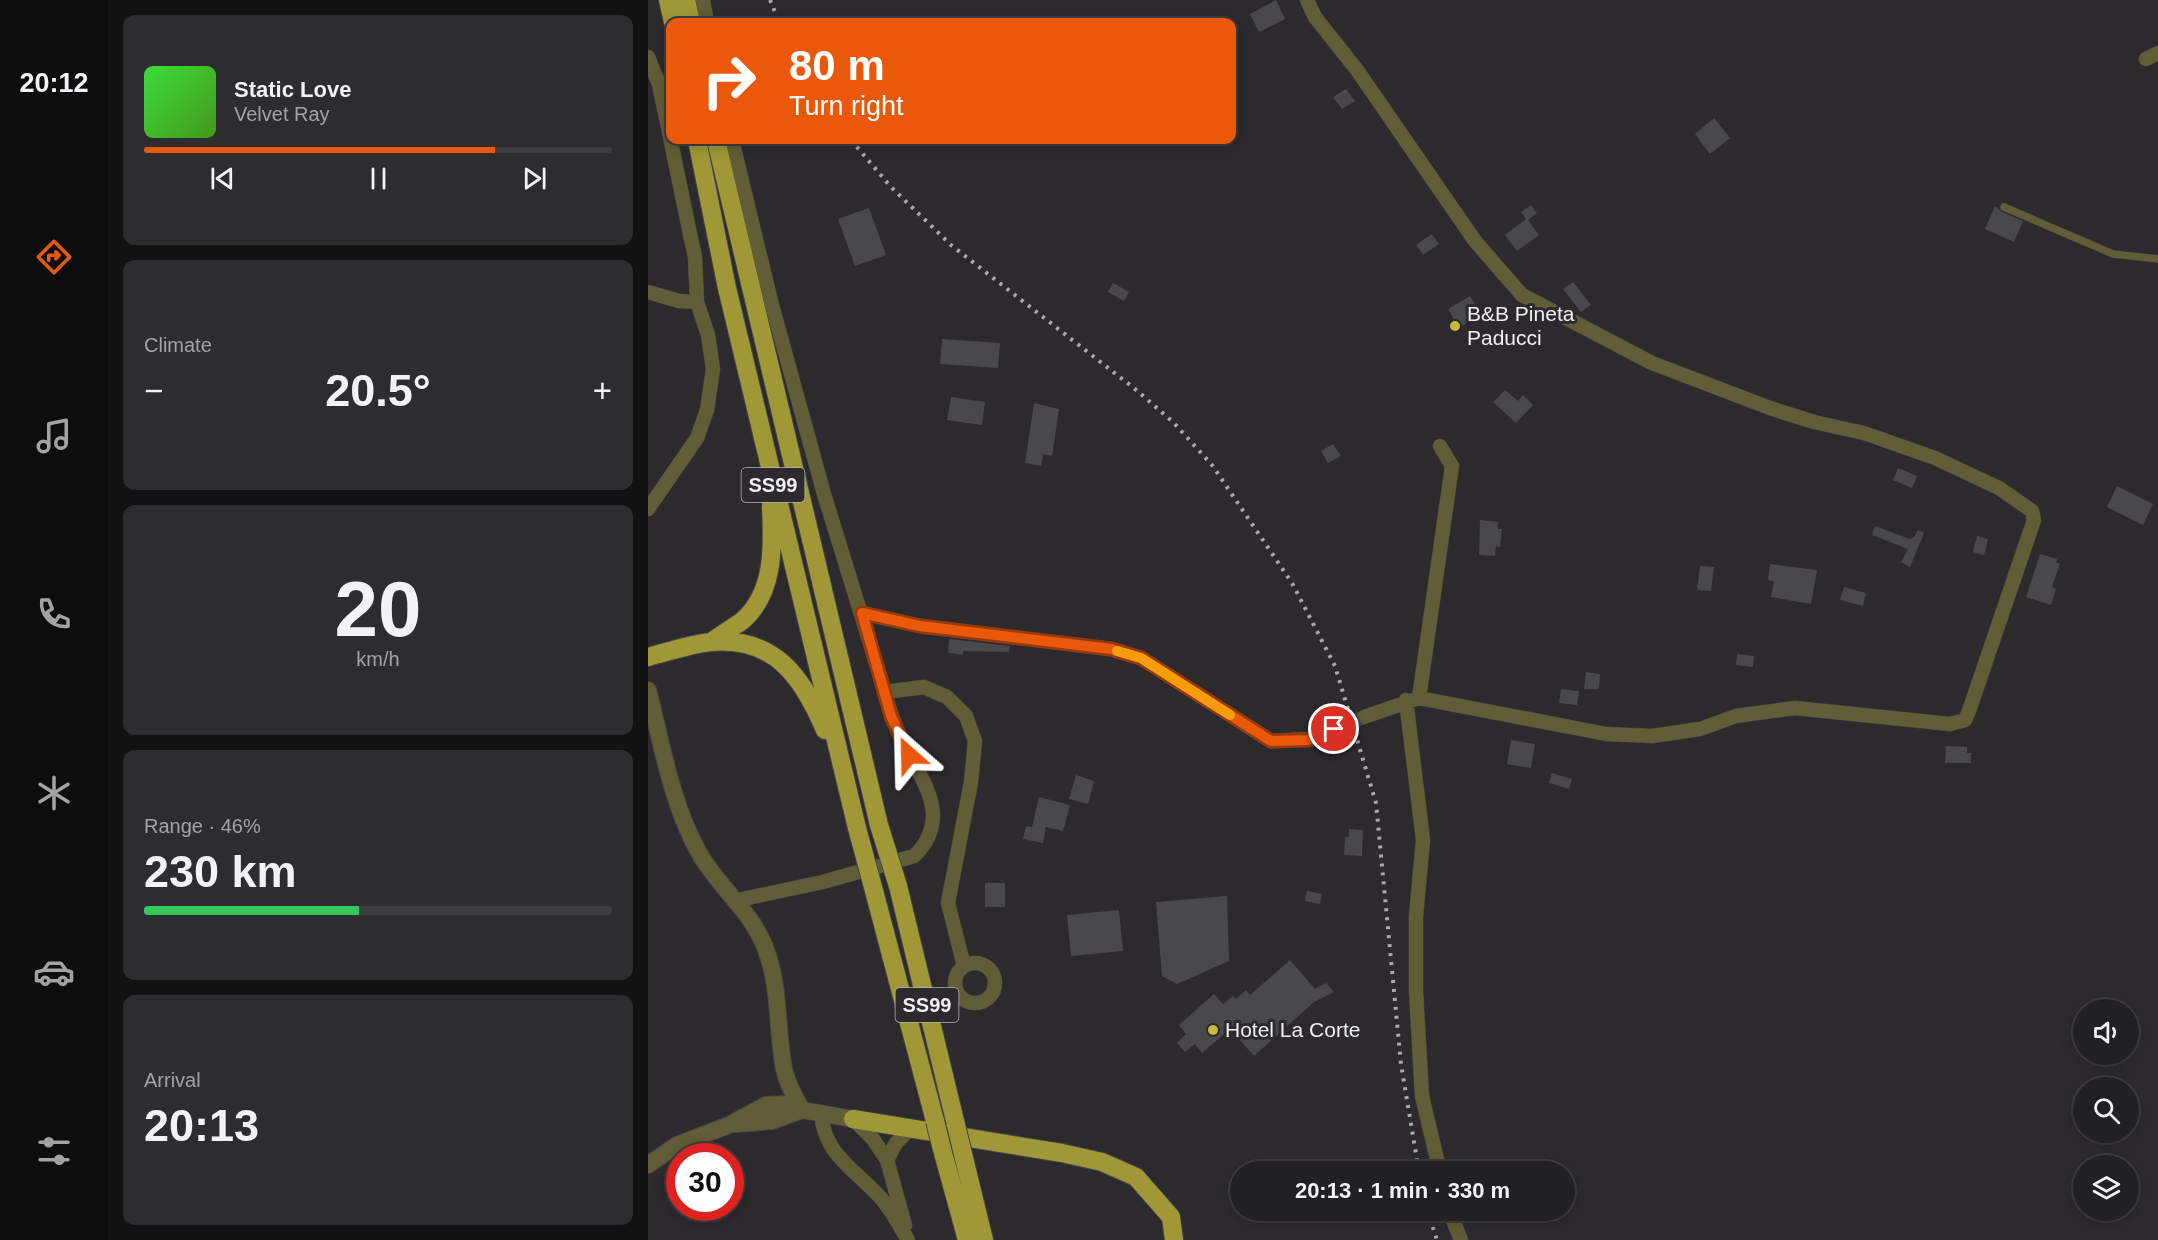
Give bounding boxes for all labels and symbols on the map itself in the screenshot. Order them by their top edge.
place label: B&B Pineta Paducci [1467,302,1575,349]
marker: B&B Pineta Paducci [1448,319,1462,333]
road number: SS99 [742,468,804,502]
pin [1308,703,1359,754]
position arrow [877,723,941,787]
road number: SS99 [896,988,958,1022]
place label: Hotel La Corte [1225,1018,1360,1041]
marker: Hotel La Corte [1206,1023,1220,1037]
speed limit sign: 30 [666,1143,744,1221]

